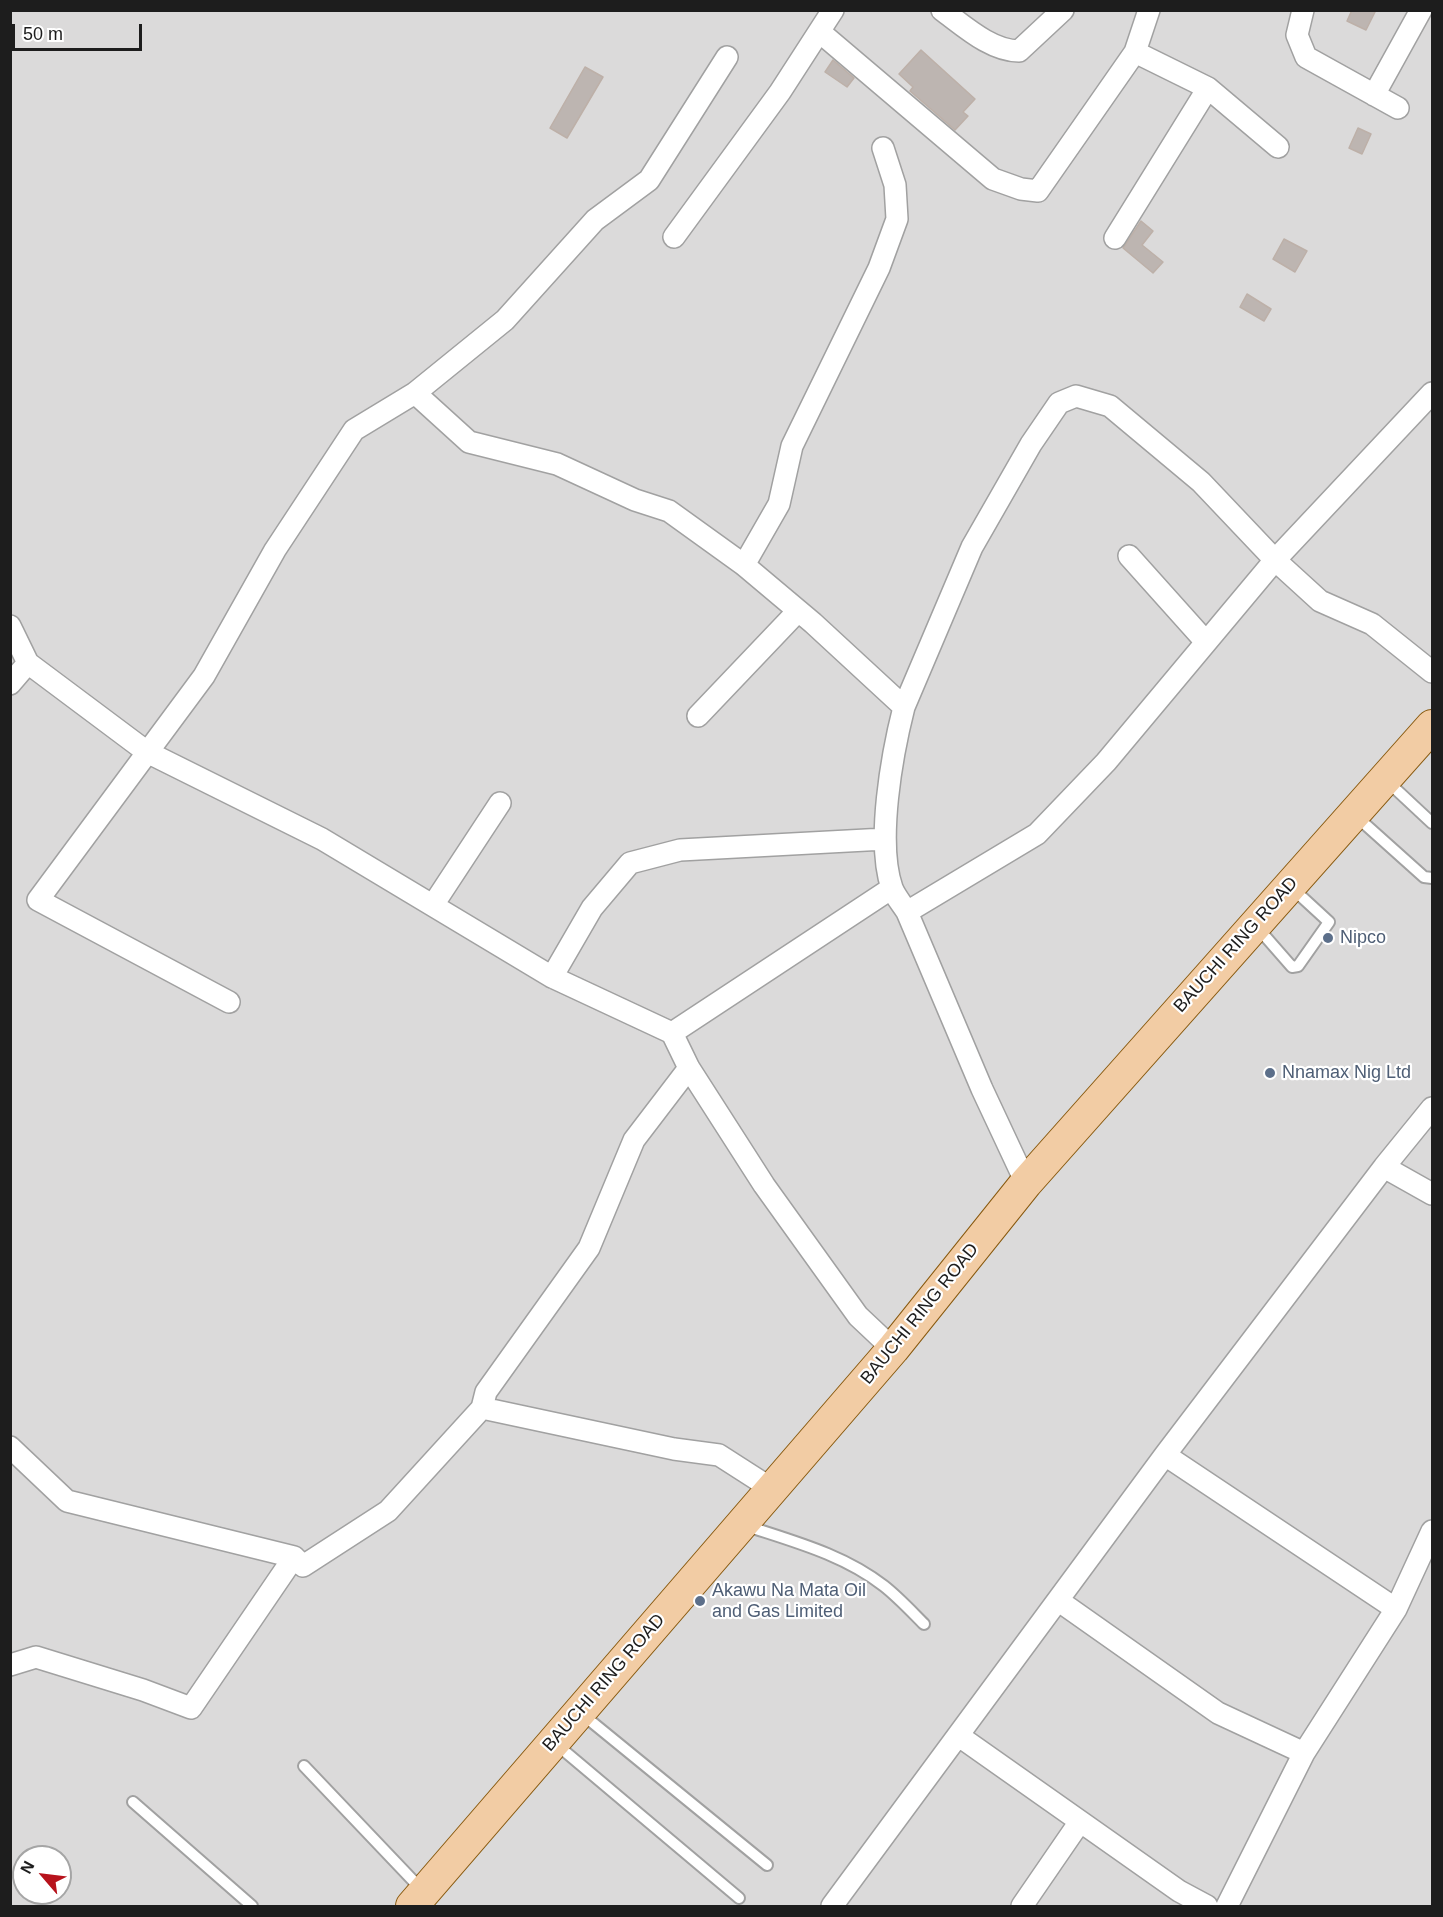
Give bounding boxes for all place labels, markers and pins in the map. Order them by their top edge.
place label: Nipco [1340,927,1386,949]
marker: Nipco [1321,931,1335,945]
place label: Nnamax Nig Ltd [1282,1062,1411,1084]
marker: Nnamax Nig Ltd [1263,1066,1277,1080]
place label: Akawu Na Mata Oil and Gas Limited [712,1580,866,1622]
marker: Akawu Na Mata Oil and Gas Limited [693,1594,707,1608]

